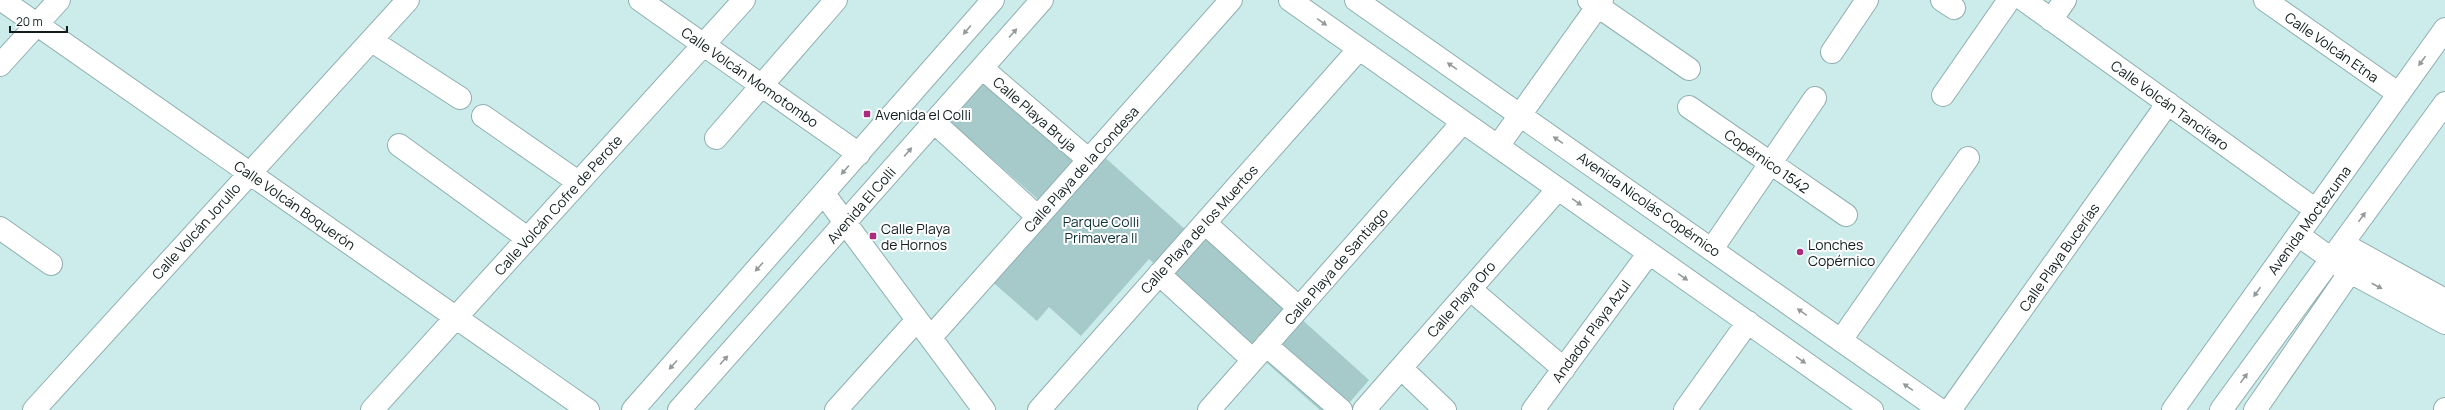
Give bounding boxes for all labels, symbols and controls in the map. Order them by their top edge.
street label: Calle Volcán Etna [2281,7,2383,87]
scale bar [10,8,67,34]
text: 20 m [16,13,43,30]
one-way arrow [1317,18,1327,26]
street label: Calle Volcán Momotombo [678,22,822,132]
one-way arrow [963,24,972,35]
one-way arrow [1008,28,1017,39]
street label: Calle Volcán Tancítaro [2107,56,2233,154]
one-way arrow [2418,56,2426,66]
one-way arrow [1446,62,1457,70]
street label: Calle Playa Bruja [989,72,1081,156]
street label: Calle Playa de la Condesa [1019,102,1143,236]
place label: Avenida el Colli [875,105,971,124]
marker: Avenida el Colli [862,109,872,119]
street label: Copérnico 1542 [1721,125,1813,197]
street label: Calle Volcán Cofre de Perote [490,131,626,279]
one-way arrow [1553,136,1564,144]
one-way arrow [903,146,912,157]
street label: Avenida Nicolás Copérnico [1574,147,1724,261]
street label: Calle Volcán Boquerón [230,156,360,254]
street label: Calle Playa de los Muertos [1136,161,1262,297]
street label: Avenida Moctezuma [2263,162,2355,278]
street label: Avenida El Colli [822,163,900,247]
one-way arrow [841,165,850,175]
street label: Calle Volcán Jorullo [147,179,245,283]
one-way arrow [1572,198,1582,206]
street label: Calle Playa Bucerías [2014,199,2104,315]
street label: Calle Playa de Santiago [1280,203,1392,329]
park label: Parque Colli Primavera II [1063,212,1139,247]
one-way arrow [2358,212,2366,222]
place label: Calle Playa de Hornos [881,219,950,254]
marker: Calle Playa de Hornos [868,231,878,241]
place label: Lonches Copérnico [1808,235,1875,270]
marker: Lonches Copérnico [1795,247,1805,257]
street label: Calle Playa Oro [1423,257,1499,341]
one-way arrow [755,262,764,273]
one-way arrow [1678,273,1689,281]
street label: Andador Playa Azul [1547,276,1635,386]
one-way arrow [2371,283,2383,289]
one-way arrow [2253,287,2261,297]
one-way arrow [1796,308,1807,316]
one-way arrow [719,355,728,365]
one-way arrow [1796,356,1807,364]
one-way arrow [668,360,678,370]
one-way arrow [2240,373,2248,384]
one-way arrow [1902,383,1913,392]

